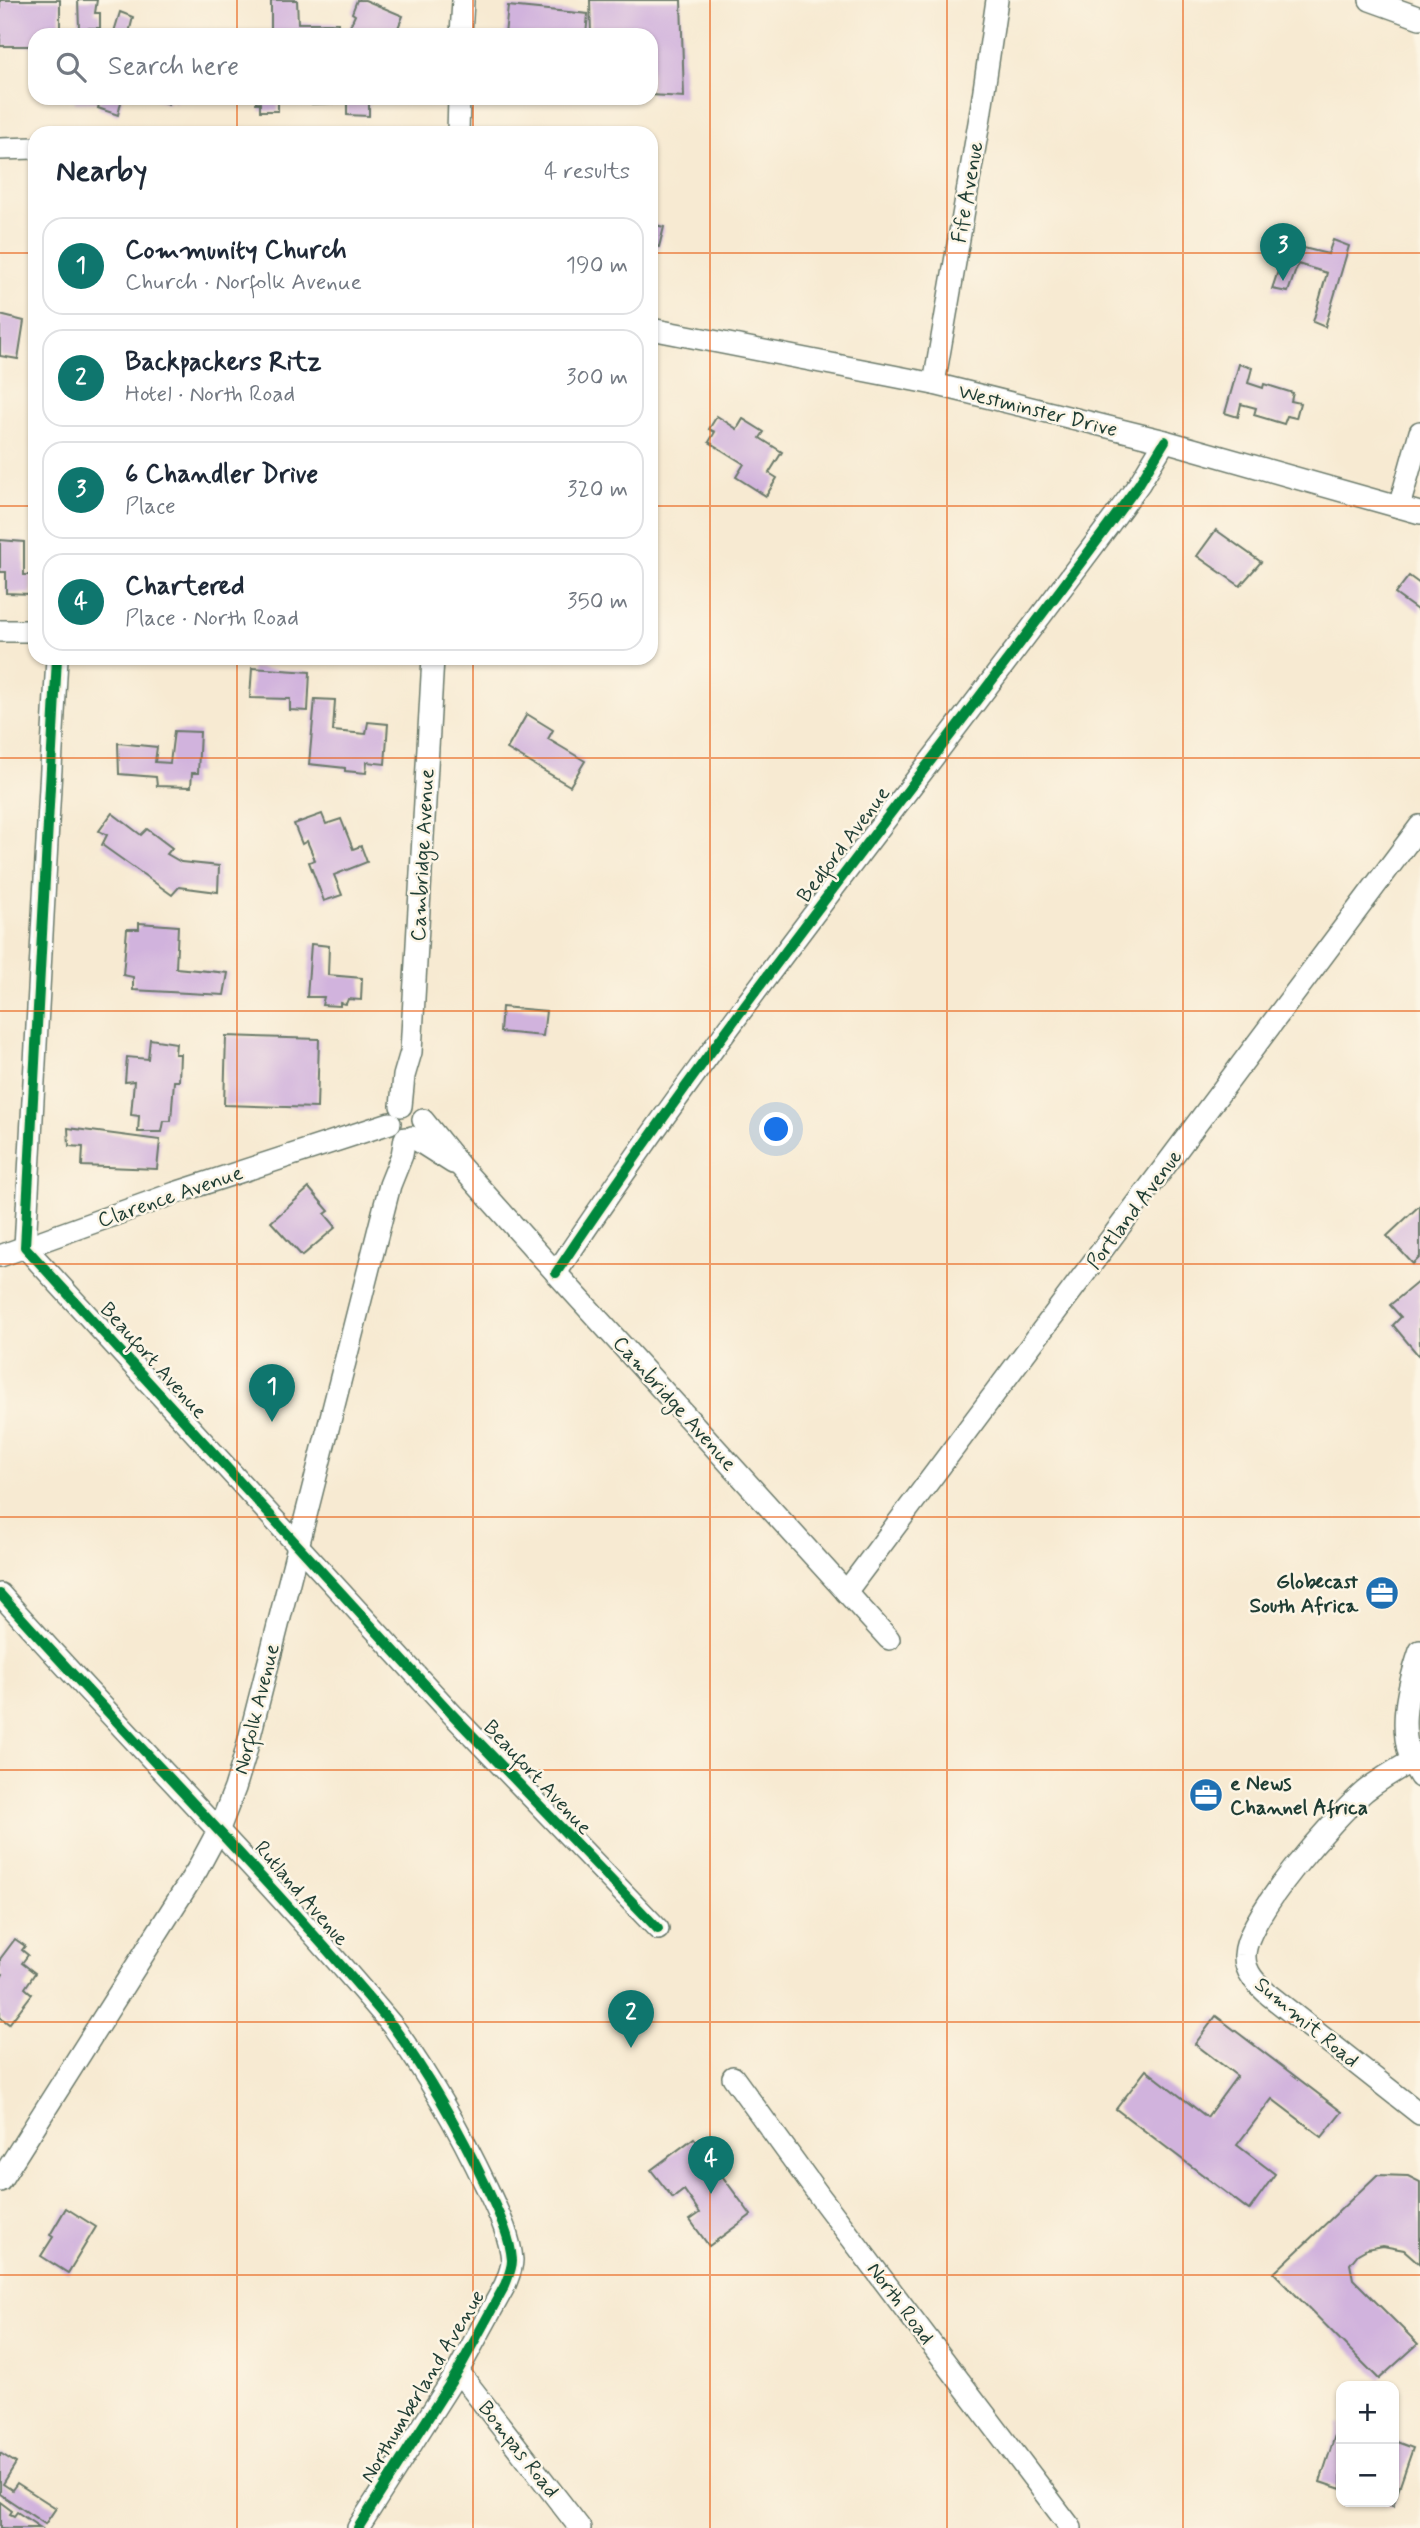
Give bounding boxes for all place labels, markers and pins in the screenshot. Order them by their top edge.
pin: 3 [1260,223,1306,281]
pin: 1 [249,1364,295,1422]
place label: Globecast South Africa [1249,1568,1359,1620]
office icon: Globecast South Africa [1363,1574,1401,1612]
place label: e News Channel Africa [1230,1770,1368,1822]
office icon: e News Channel Africa [1187,1776,1225,1814]
pin: 2 [608,1990,654,2048]
pin: 4 [688,2136,734,2194]

